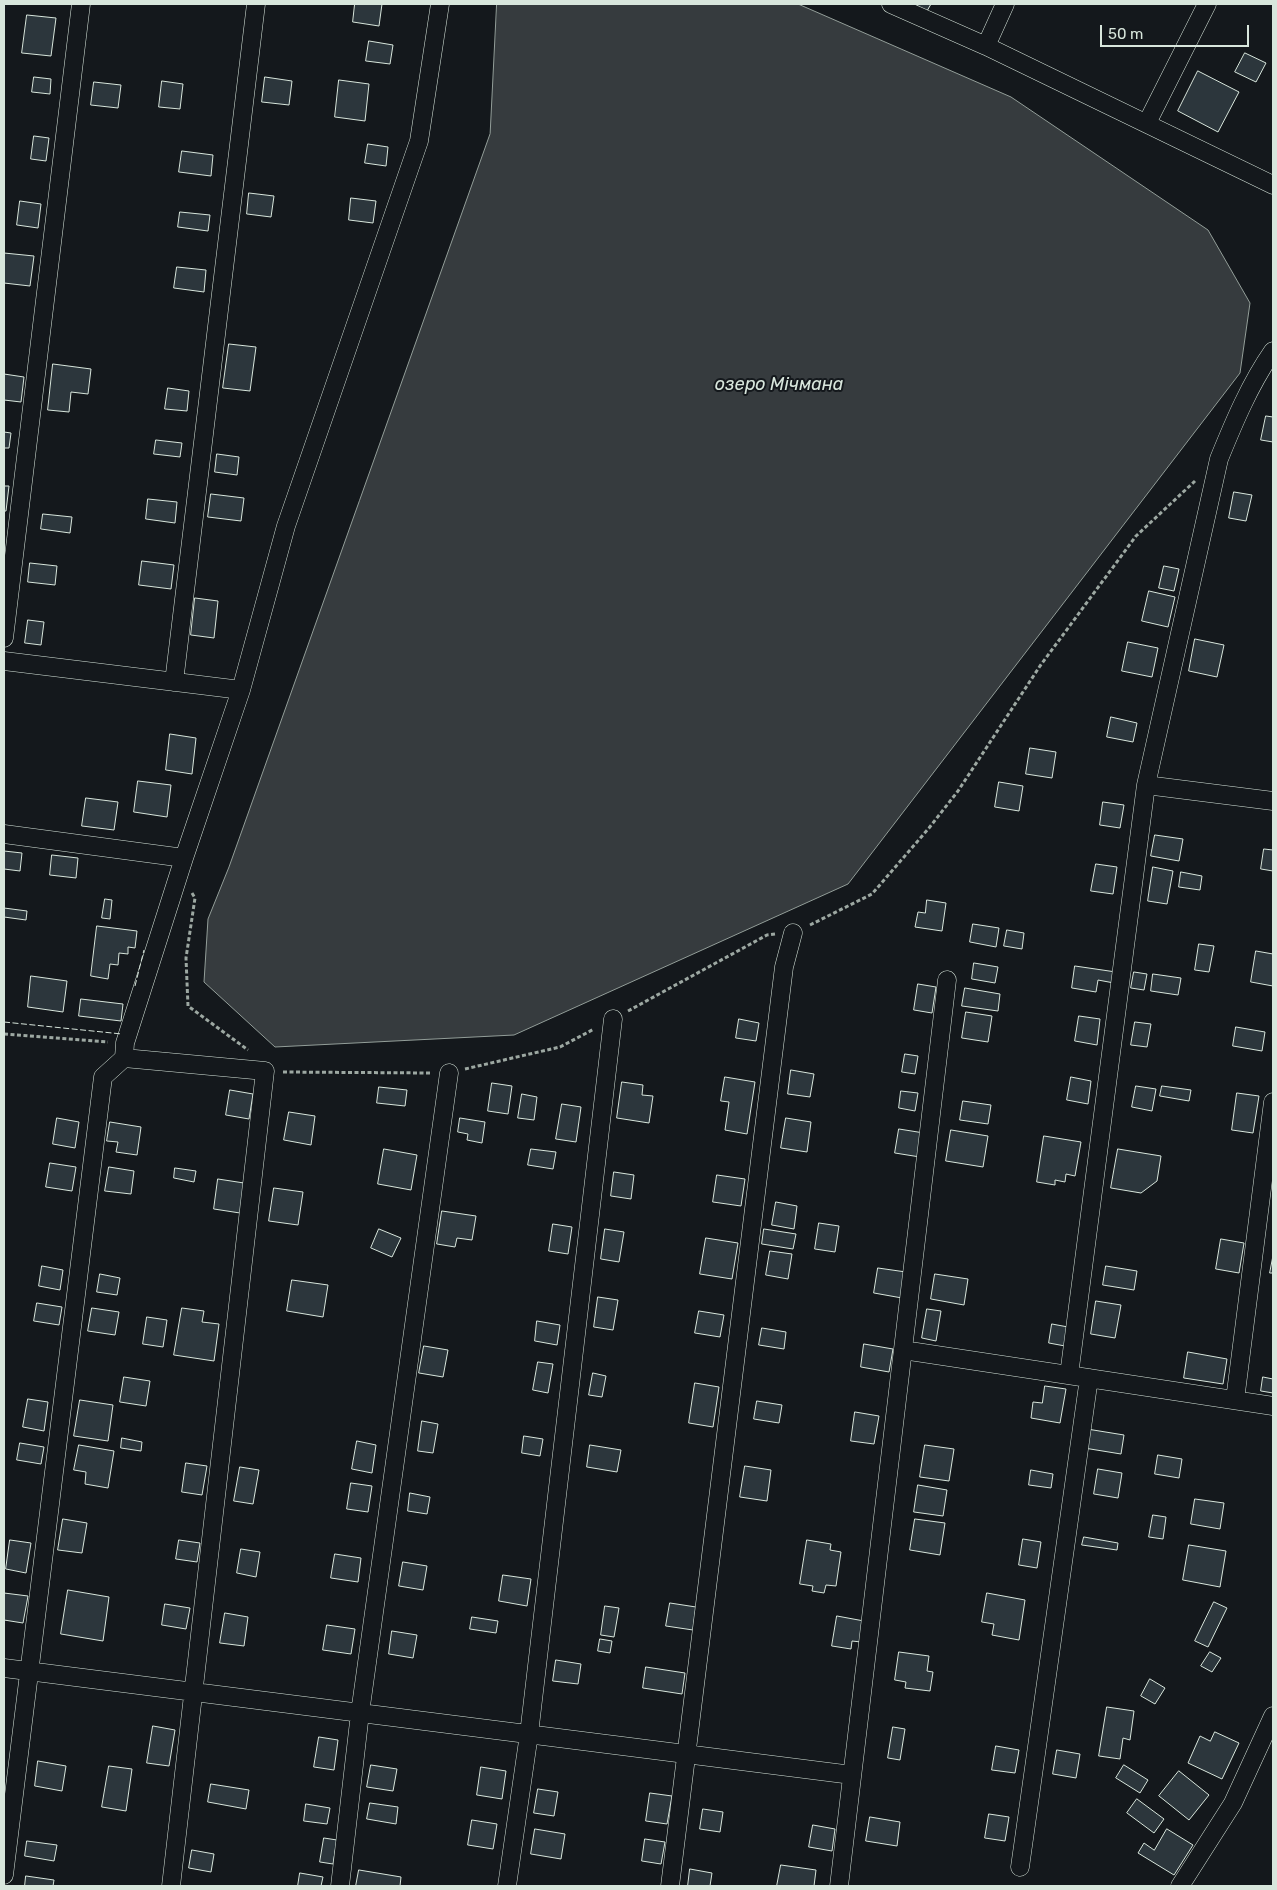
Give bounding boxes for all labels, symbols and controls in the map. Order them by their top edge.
scale bar [1102,15,1251,47]
text: 50 m [1108,25,1143,43]
water label: озеро Мічмана [715,374,843,396]

